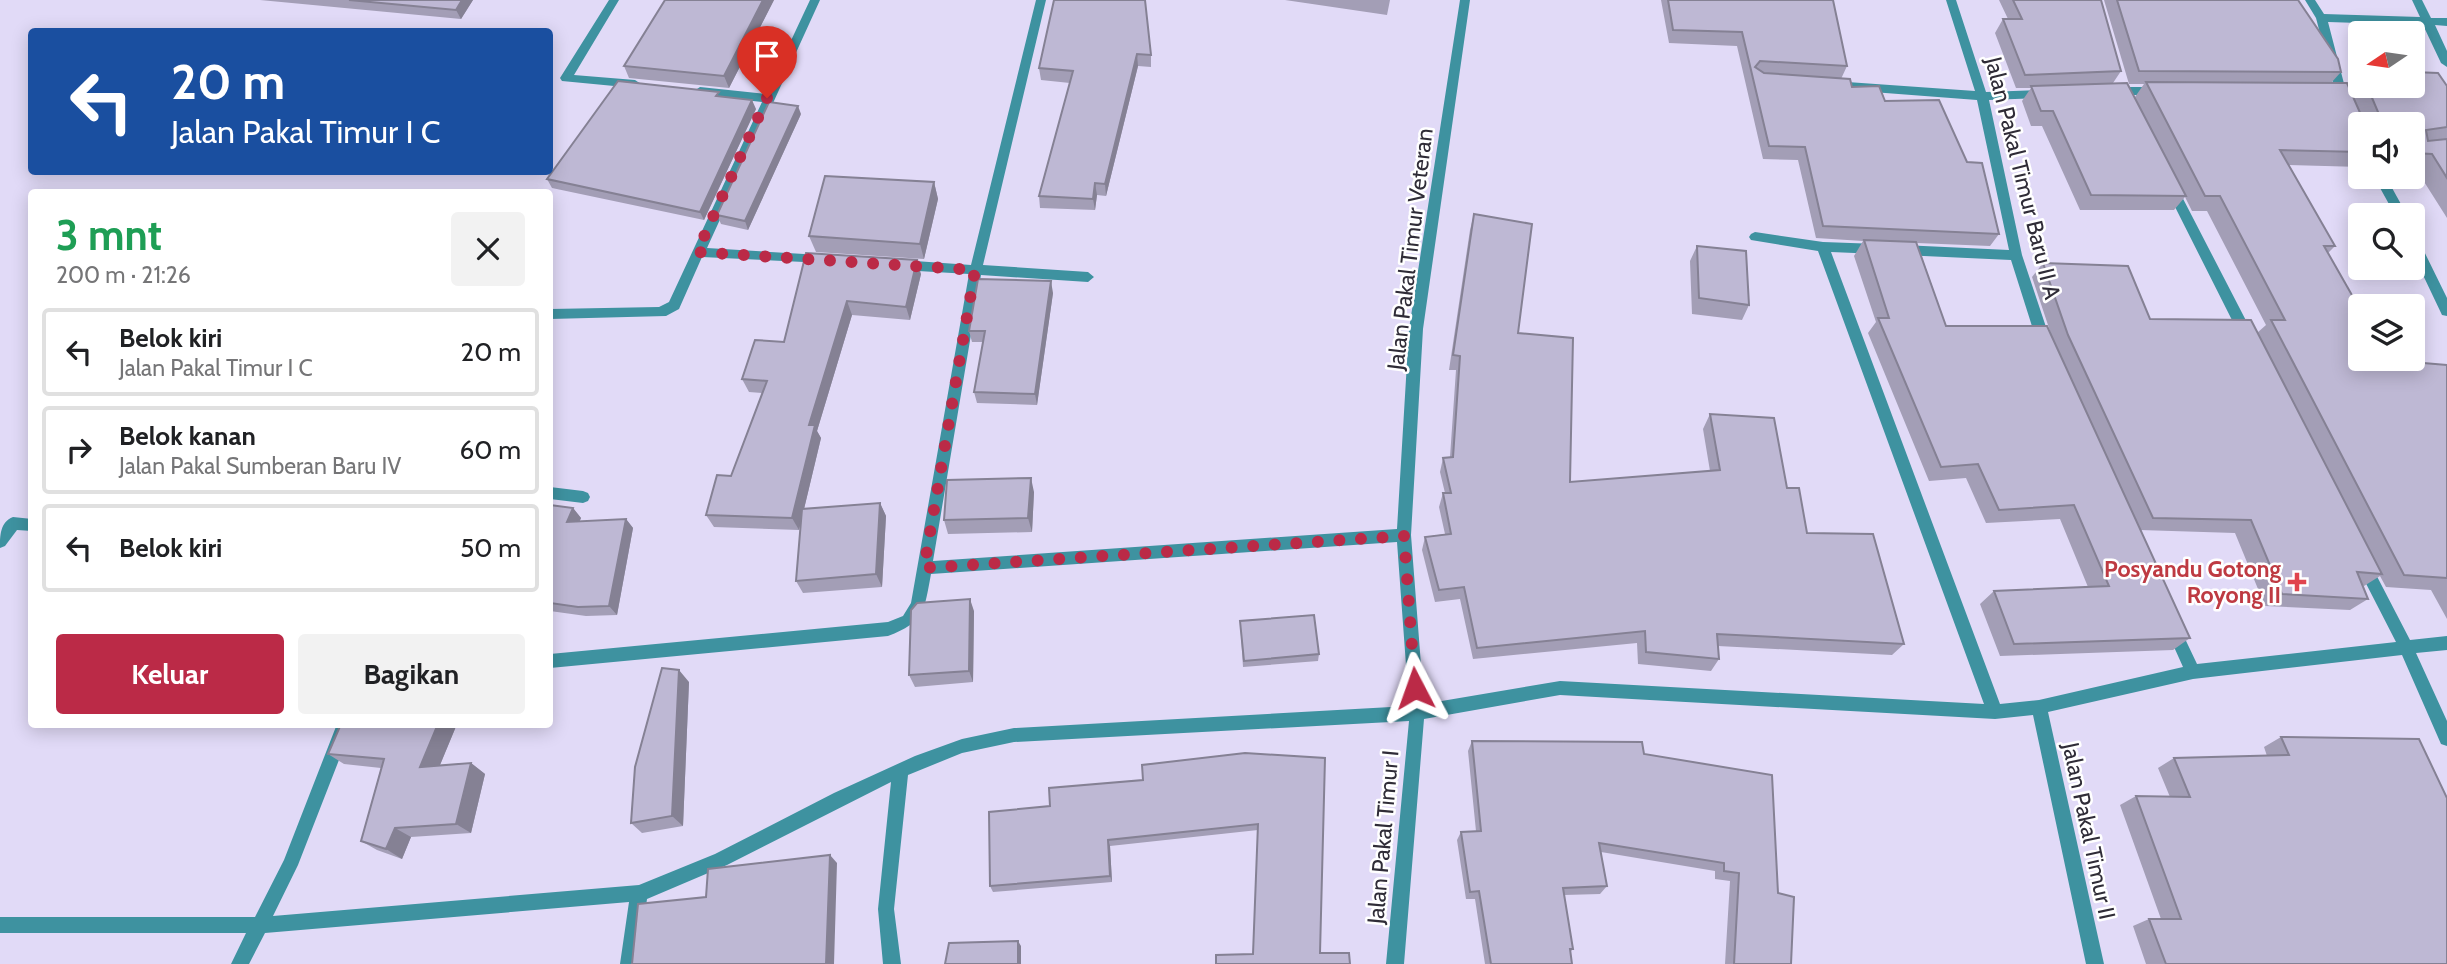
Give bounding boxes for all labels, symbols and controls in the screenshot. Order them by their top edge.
north arrow [2348,21,2426,98]
map controls [2348,21,2425,371]
pin [737,26,797,98]
icon: arrive [748,37,786,75]
text: 20 m [171,52,285,111]
street label: Jalan Pakal Timur Baru II A [1979,53,2067,302]
icon: left [56,56,147,147]
text: Jalan Pakal Timur I C [171,112,440,151]
button: sound [2348,112,2425,189]
street label: Jalan Pakal Timur Veteran [1381,127,1439,372]
button: search [2348,203,2425,280]
text: 3 mnt [56,209,162,261]
button: close [451,212,525,286]
text: 200 m · 21:26 [56,261,191,289]
button: layers [2348,294,2425,371]
text: Belok kiri [119,322,222,354]
icon: left [60,333,98,371]
text: 20 m [461,336,521,368]
text: Jalan Pakal Timur I C [119,354,313,382]
text: Belok kanan [119,420,256,452]
icon: right [60,431,98,469]
text: 60 m [459,434,521,466]
text: Jalan Pakal Sumberan Baru IV [119,452,401,480]
icon: left [60,529,98,567]
text: Belok kiri [119,532,222,564]
text: 50 m [460,532,521,564]
place label: Posyandu Gotong Royong II [2104,555,2281,609]
marker: Posyandu Gotong Royong II [2287,572,2307,592]
button: Keluar [56,634,284,714]
button: Bagikan [298,634,525,714]
position arrow [1378,651,1452,725]
street label: Jalan Pakal Timur II [2056,739,2121,922]
street label: Jalan Pakal Timur I [1361,749,1405,926]

